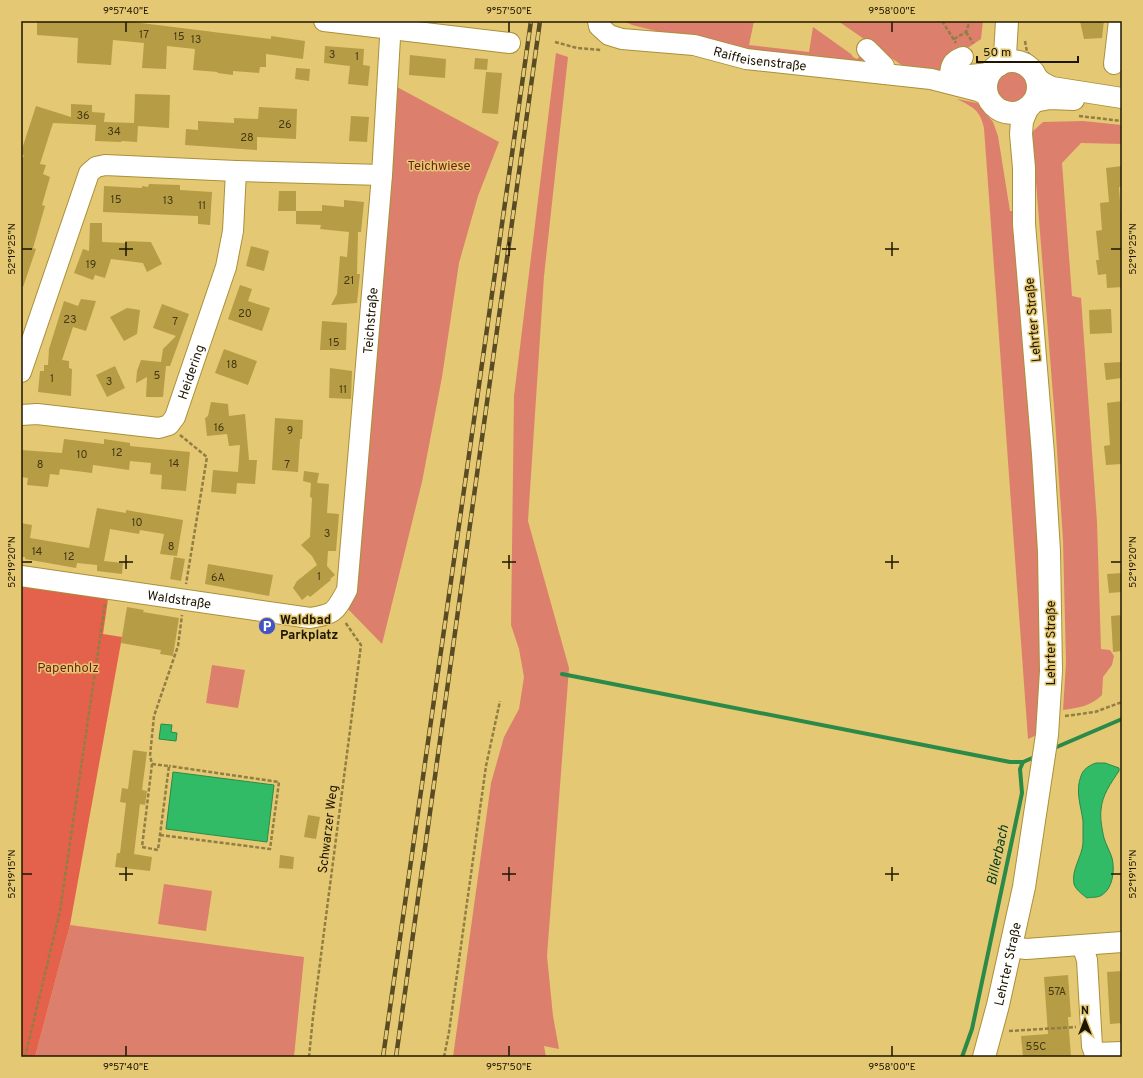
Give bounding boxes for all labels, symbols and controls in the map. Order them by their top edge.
text: 9°57'40"E [103,5,149,18]
text: 9°57'50"E [486,5,532,18]
text: 9°58'00"E [868,5,916,18]
house number: 17 [139,28,149,42]
house number: 15 [174,30,185,44]
house number: 13 [191,33,201,47]
scale bar [977,38,1078,64]
street label: Raiffeisenstraße [711,45,807,75]
text: 50 m [983,45,1011,61]
house number: 3 [329,48,335,62]
house number: 1 [355,50,359,64]
house number: 36 [76,109,90,123]
house number: 26 [278,118,292,132]
house number: 34 [107,125,121,139]
house number: 28 [240,131,254,145]
park label: Teichwiese [408,159,470,175]
house number: 15 [111,193,122,207]
house number: 13 [163,194,173,208]
house number: 11 [198,199,206,213]
text: 52°19'25"N [6,223,19,275]
text: 52°19'25"N [1127,223,1140,275]
house number: 19 [86,258,96,272]
house number: 21 [344,274,354,288]
street label: Lehrter Straße [1022,277,1046,363]
street label: Teichstraße [361,287,382,355]
house number: 20 [238,307,252,321]
house number: 23 [63,313,77,327]
house number: 7 [172,315,178,329]
house number: 15 [329,336,340,350]
street label: Heidering [176,343,209,402]
house number: 18 [227,358,237,372]
house number: 5 [154,369,161,383]
house number: 1 [50,372,54,386]
house number: 3 [106,375,112,389]
house number: 11 [339,383,347,397]
house number: 16 [214,421,224,435]
house number: 9 [287,424,293,438]
house number: 12 [112,446,122,460]
house number: 10 [76,448,88,462]
house number: 14 [169,457,180,471]
house number: 8 [37,458,43,472]
house number: 7 [284,458,290,472]
house number: 10 [131,516,143,530]
house number: 3 [324,527,330,541]
text: 52°19'20"N [6,536,19,588]
text: 52°19'20"N [1127,536,1140,588]
house number: 8 [168,540,174,554]
house number: 14 [32,545,43,559]
house number: 12 [64,550,74,564]
house number: 1 [317,570,321,584]
house number: 6A [211,571,225,585]
street label: Waldstraße [146,588,212,614]
street label: Lehrter Straße [1044,601,1060,685]
place label: Waldbad Parkplatz [280,613,338,644]
parking icon: Waldbad Parkplatz [257,616,277,636]
park label: Papenholz [37,661,99,677]
street label: Schwarzer Weg [316,784,342,874]
water label: Billerbach [984,823,1013,887]
text: 52°19'15"N [6,849,19,899]
text: 52°19'15"N [1127,849,1140,899]
street label: Lehrter Straße [992,921,1026,1008]
house number: 57A [1048,985,1066,999]
north arrow [1065,1000,1105,1040]
text: N [1081,1004,1089,1018]
house number: 55C [1026,1040,1046,1054]
text: 9°57'40"E [103,1061,149,1074]
text: 9°57'50"E [486,1061,532,1074]
text: 9°58'00"E [868,1061,916,1074]

